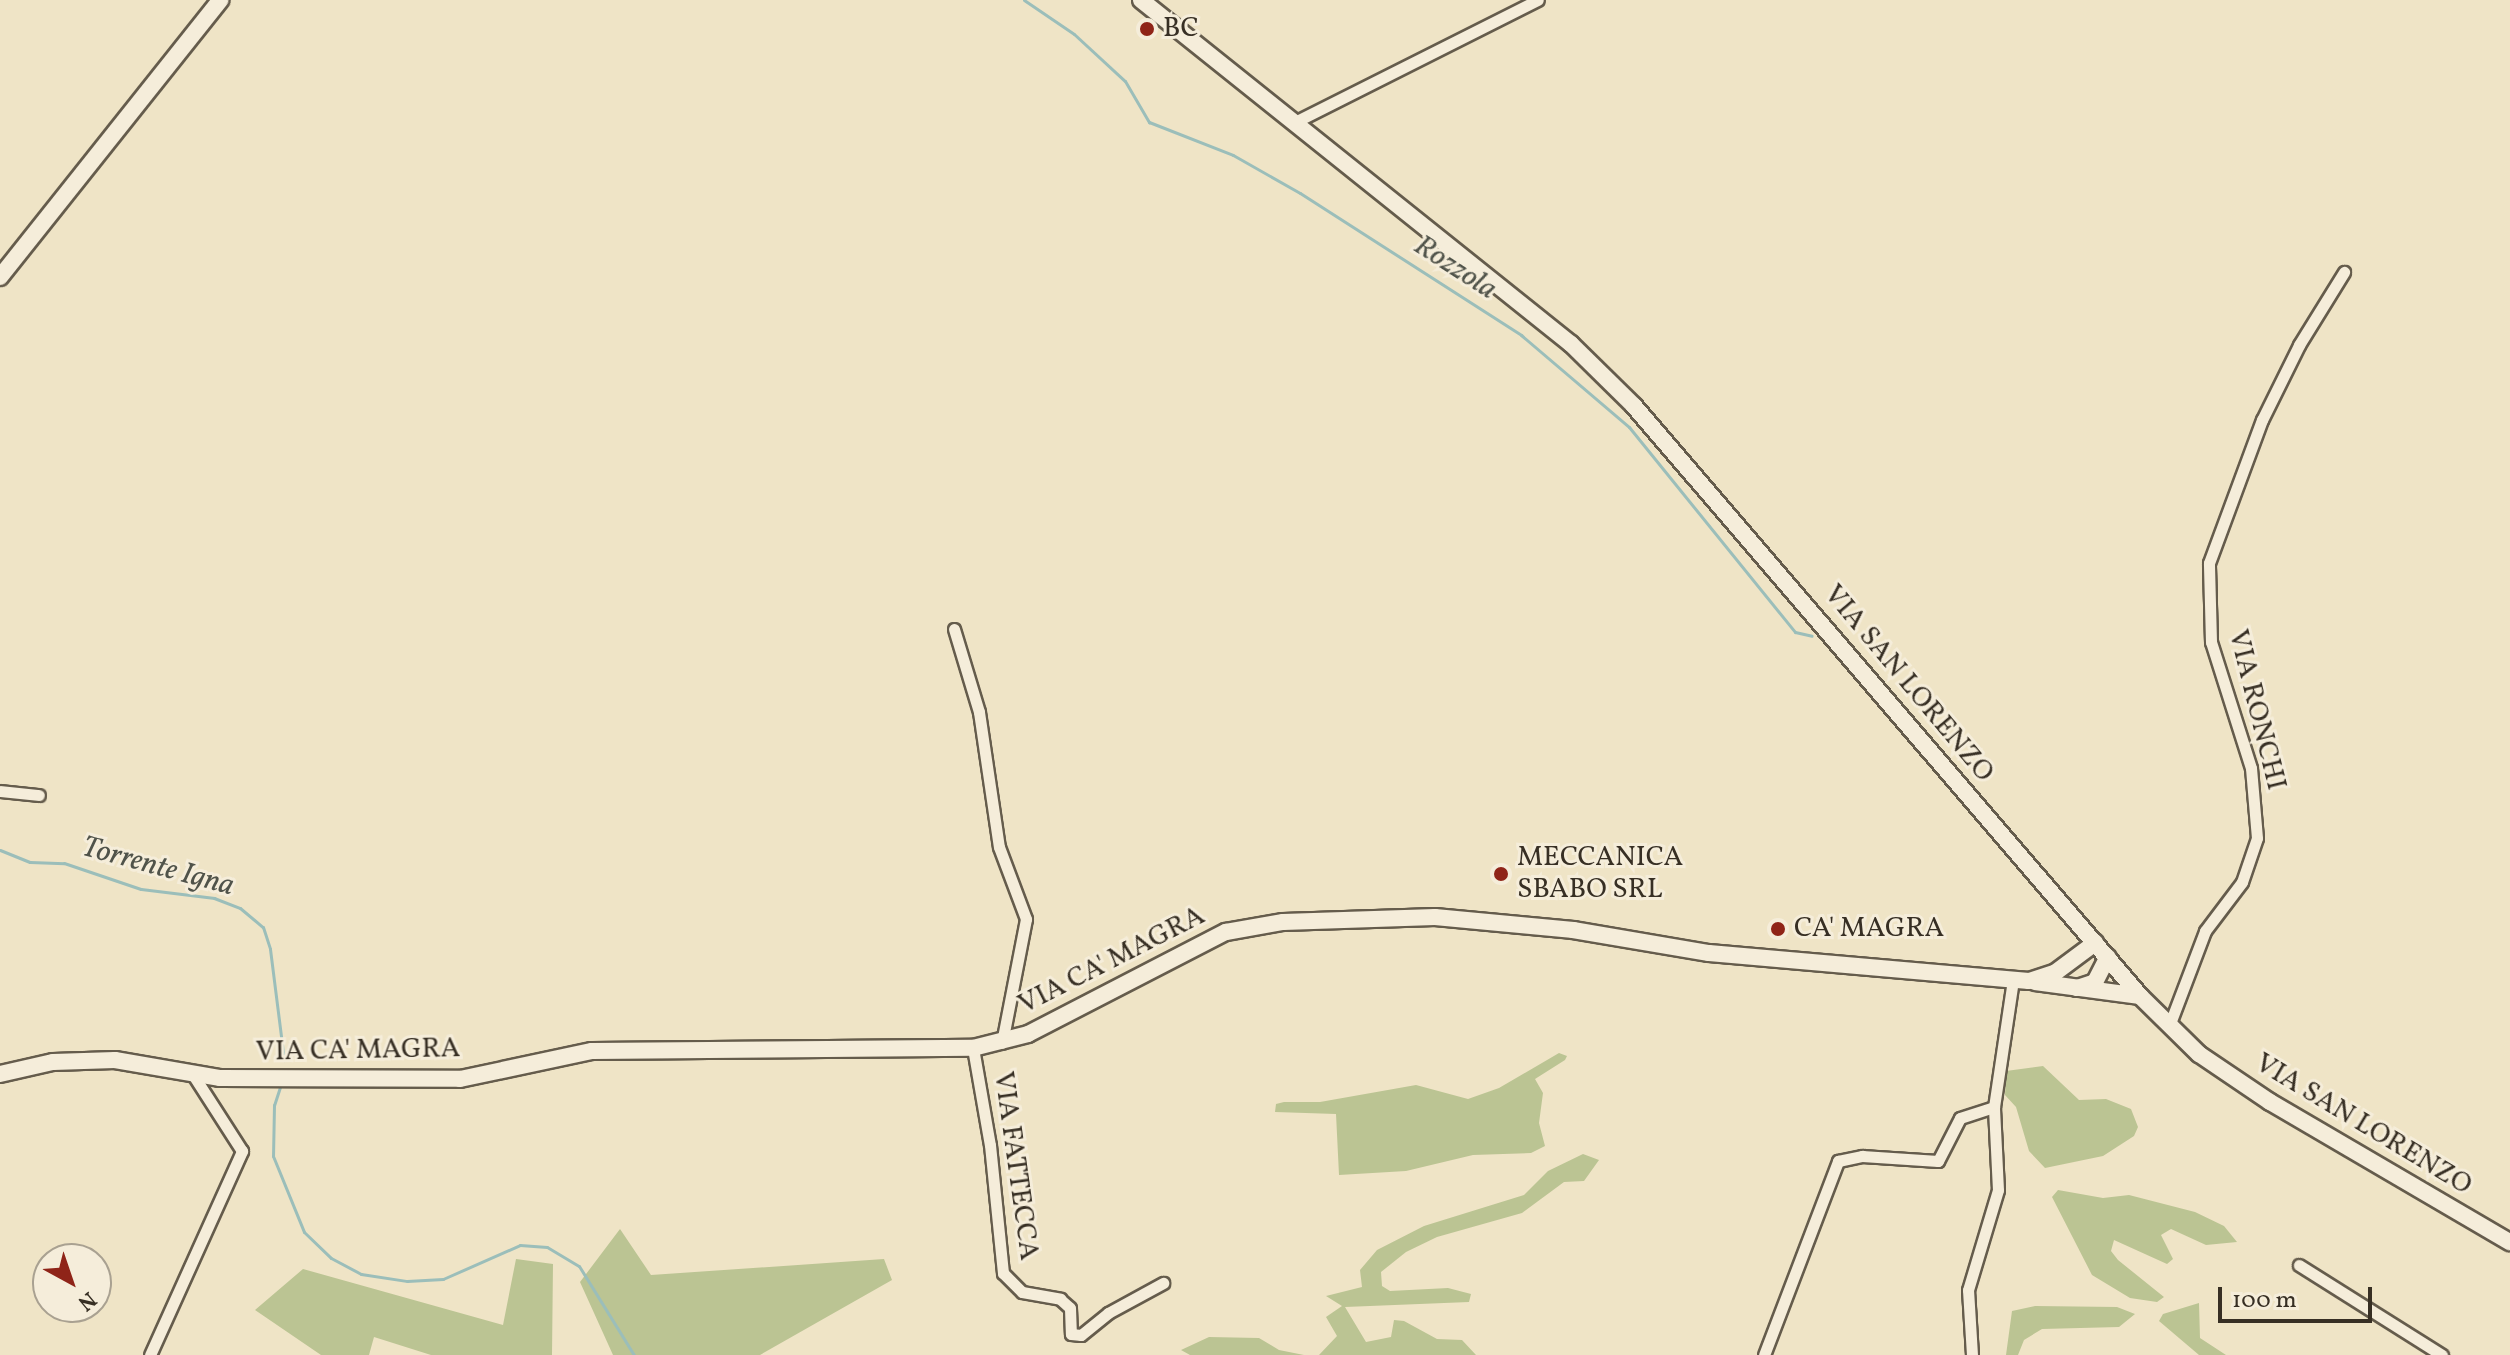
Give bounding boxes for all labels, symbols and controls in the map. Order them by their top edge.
place label: BC [1163,12,1199,46]
marker: BC [1138,20,1156,38]
water label: Rozzola [1407,228,1503,308]
street label: VIA SAN LORENZO [1816,579,2000,789]
street label: VIA RONCHI [2220,626,2292,794]
water label: Torrente Igna [78,829,238,905]
place label: MECCANICA SBABO SRL [1517,841,1683,907]
marker: MECCANICA SBABO SRL [1492,865,1510,883]
street label: VIA CA' MAGRA [1013,900,1211,1022]
place label: CA' MAGRA [1794,912,1944,946]
marker: CA' MAGRA [1769,920,1787,938]
street label: VIA CA' MAGRA [255,1032,461,1070]
street label: VIA SAN LORENZO [2248,1047,2478,1203]
street label: VIA FATTECCA [985,1069,1045,1263]
north arrow [32,1243,112,1323]
scale bar [2222,1271,2376,1321]
text: N [70,1283,103,1317]
text: 100 m [2232,1284,2297,1318]

